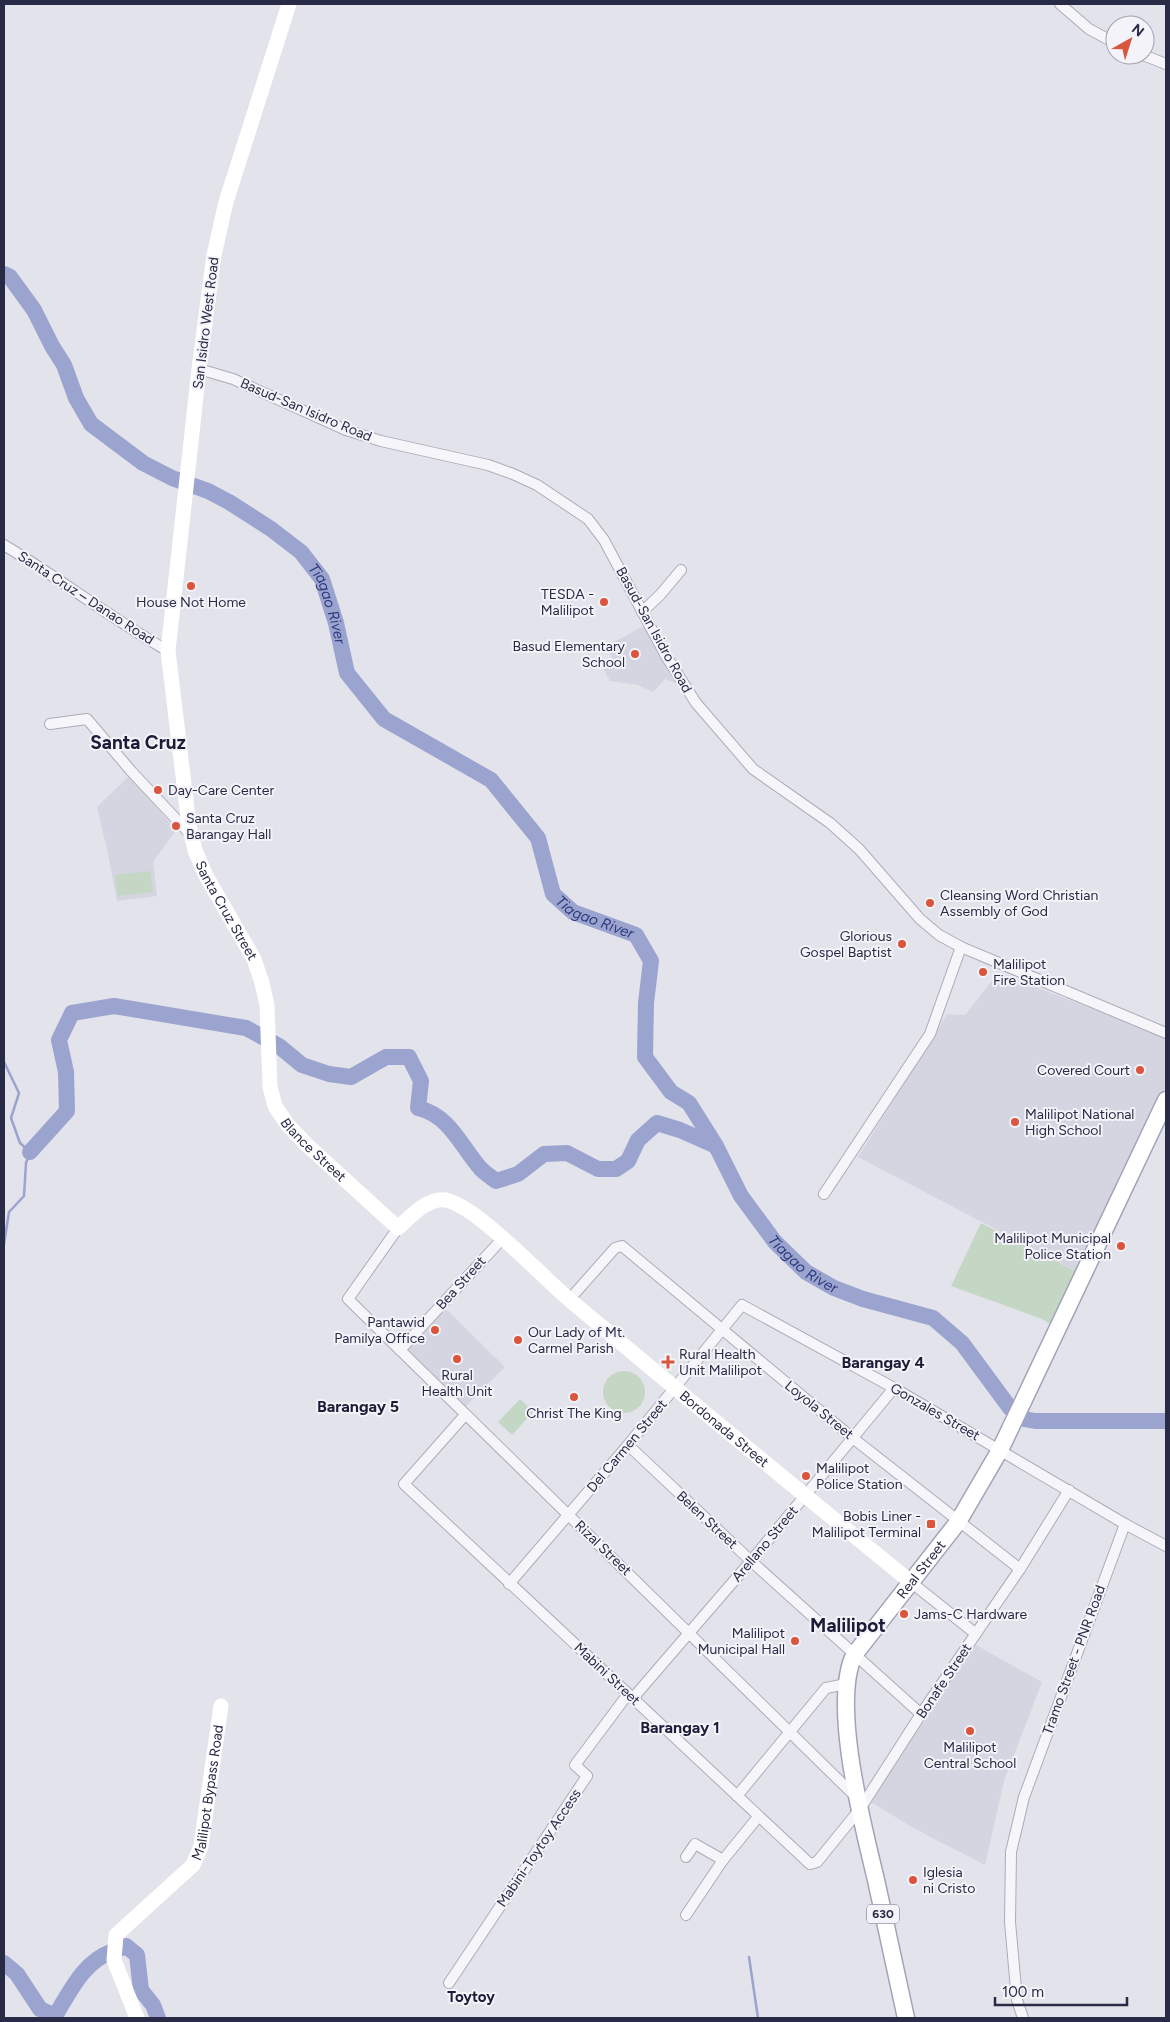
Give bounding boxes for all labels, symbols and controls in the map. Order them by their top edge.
north arrow [1105,15,1155,65]
text: N [1128,20,1147,40]
street label: San Isidro West Road [189,256,223,390]
street label: Basud-San Isidro Road [238,375,374,445]
street label: Santa Cruz – Danao Road [15,548,157,648]
water label: Tiagao River [304,560,350,646]
street label: Basud-San Isidro Road [612,564,696,696]
marker: House Not Home [185,580,197,592]
place label: TESDA - Malilipot [541,586,594,619]
place label: House Not Home [136,594,246,611]
marker: TESDA - Malilipot [598,596,610,608]
place label: Basud Elementary School [512,638,626,671]
marker: Basud Elementary School [629,648,641,660]
district label: Santa Cruz [90,731,186,754]
place label: Day-Care Center [168,782,274,799]
marker: Day-Care Center [152,784,164,796]
place label: Santa Cruz Barangay Hall [186,810,271,843]
marker: Santa Cruz Barangay Hall [170,820,182,832]
street label: Santa Cruz Street [192,858,261,963]
place label: Cleansing Word Christian Assembly of God [940,887,1099,920]
water label: Tiagao River [552,892,637,943]
marker: Cleansing Word Christian Assembly of God [924,897,936,909]
place label: Glorious Gospel Baptist [800,928,892,961]
marker: Glorious Gospel Baptist [896,938,908,950]
place label: Malilipot Fire Station [993,956,1065,989]
marker: Malilipot Fire Station [977,966,989,978]
place label: Covered Court [1037,1062,1130,1079]
marker: Covered Court [1134,1064,1146,1076]
place label: Malilipot National High School [1025,1106,1134,1139]
street label: Blance Street [277,1115,350,1185]
marker: Malilipot National High School [1009,1116,1021,1128]
place label: Malilipot Municipal Police Station [994,1230,1111,1263]
water label: Tiagao River [764,1232,841,1298]
marker: Malilipot Municipal Police Station [1115,1240,1127,1252]
street label: Bea Street [433,1253,489,1313]
place label: Pantawid Pamilya Office [334,1314,425,1347]
marker: Pantawid Pamilya Office [429,1324,441,1336]
place label: Our Lady of Mt. Carmel Parish [528,1324,625,1357]
marker: Our Lady of Mt. Carmel Parish [512,1334,524,1346]
place label: Rural Health Unit Malilipot [679,1346,762,1379]
marker: Rural Health Unit [451,1353,463,1365]
district label: Barangay 4 [841,1353,925,1372]
marker: Rural Health Unit Malilipot [661,1355,675,1369]
place label: Rural Health Unit [421,1367,493,1400]
street label: Loyola Street [781,1377,857,1443]
street label: Gonzales Street [887,1380,983,1444]
street label: Bordonada Street [676,1387,772,1471]
marker: Christ The King [568,1391,580,1403]
street label: Del Carmen Street [583,1396,671,1496]
district label: Barangay 5 [317,1397,399,1416]
place label: Christ The King [526,1405,622,1422]
place label: Malilipot Police Station [816,1460,903,1493]
marker: Malilipot Police Station [800,1470,812,1482]
street label: Belen Street [673,1487,741,1553]
street label: Arellano Street [728,1503,802,1585]
place label: Bobis Liner - Malilipot Terminal [812,1508,921,1541]
street label: Rizal Street [571,1517,635,1579]
marker: Bobis Liner - Malilipot Terminal [925,1518,937,1530]
street label: Real Street [893,1537,949,1602]
street label: Tramo Street - PNR Road [1039,1583,1109,1737]
place label: Jams-C Hardware [914,1606,1027,1623]
marker: Jams-C Hardware [898,1608,910,1620]
district label: Malilipot [810,1614,886,1637]
place label: Malilipot Municipal Hall [698,1625,785,1658]
marker: Malilipot Municipal Hall [789,1635,801,1647]
street label: Mabini Street [570,1639,644,1709]
street label: Bonafe Street [913,1640,975,1722]
district label: Barangay 1 [640,1718,720,1737]
street label: Malilipot Bypass Road [187,1724,227,1863]
marker: Malilipot Central School [964,1725,976,1737]
place label: Malilipot Central School [924,1739,1016,1772]
street label: Mabini-Toytoy Access [493,1786,585,1910]
place label: Iglesia ni Cristo [923,1864,976,1897]
marker: Iglesia ni Cristo [907,1874,919,1886]
road number: 630 [867,1905,899,1924]
scale bar [995,1974,1128,2006]
text: 100 m [1002,1983,1044,2001]
district label: Toytoy [447,1988,495,2006]

